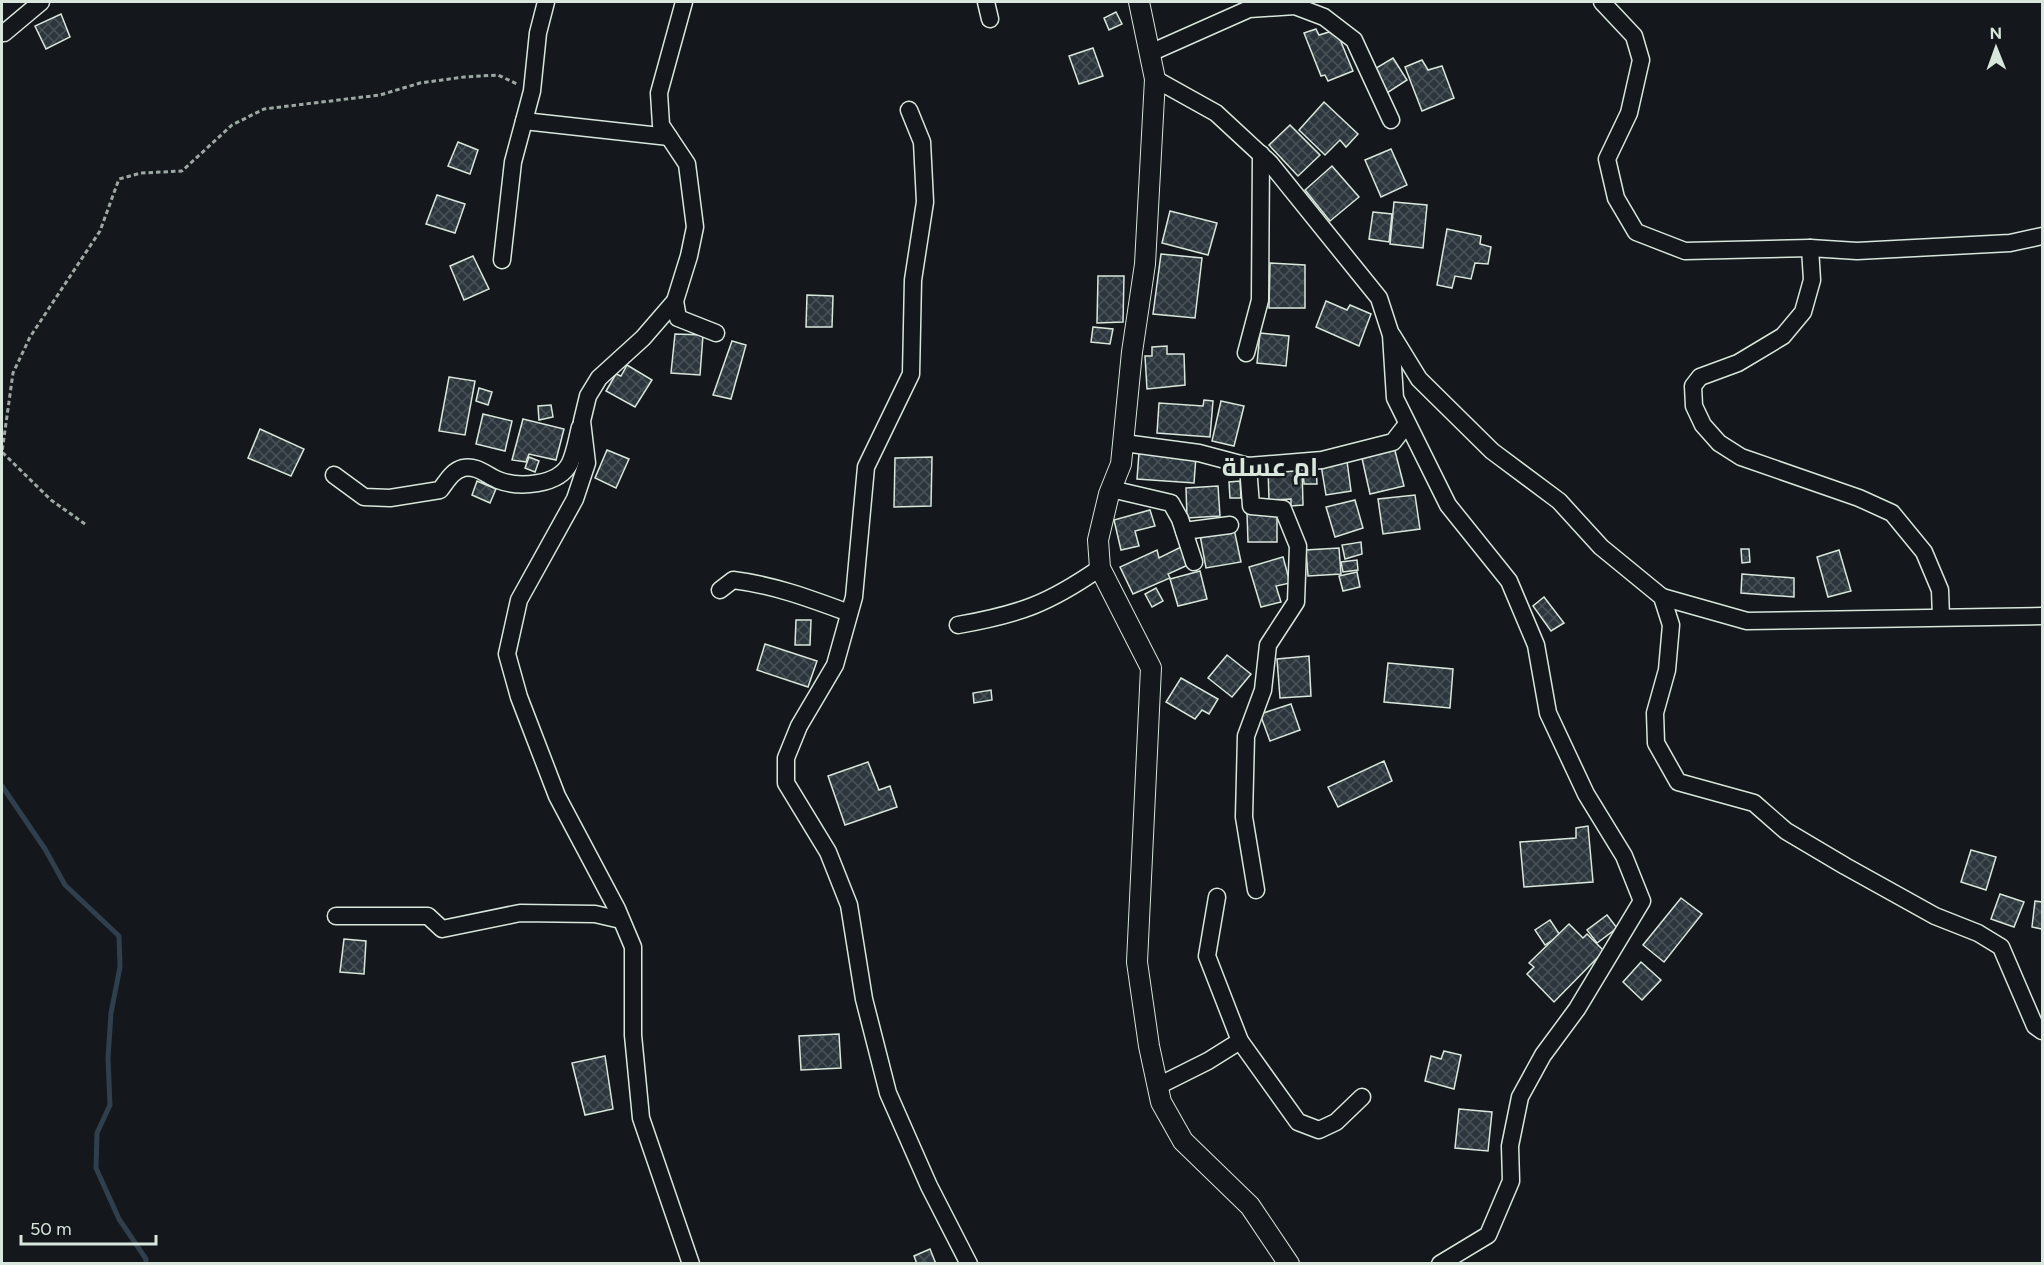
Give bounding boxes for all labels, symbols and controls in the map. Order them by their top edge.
north arrow [1966,18,2026,78]
text: N [1989,24,2002,43]
district label: ام عسلة [1222,451,1318,485]
scale bar [21,1208,156,1246]
text: 50 m [30,1218,72,1240]

